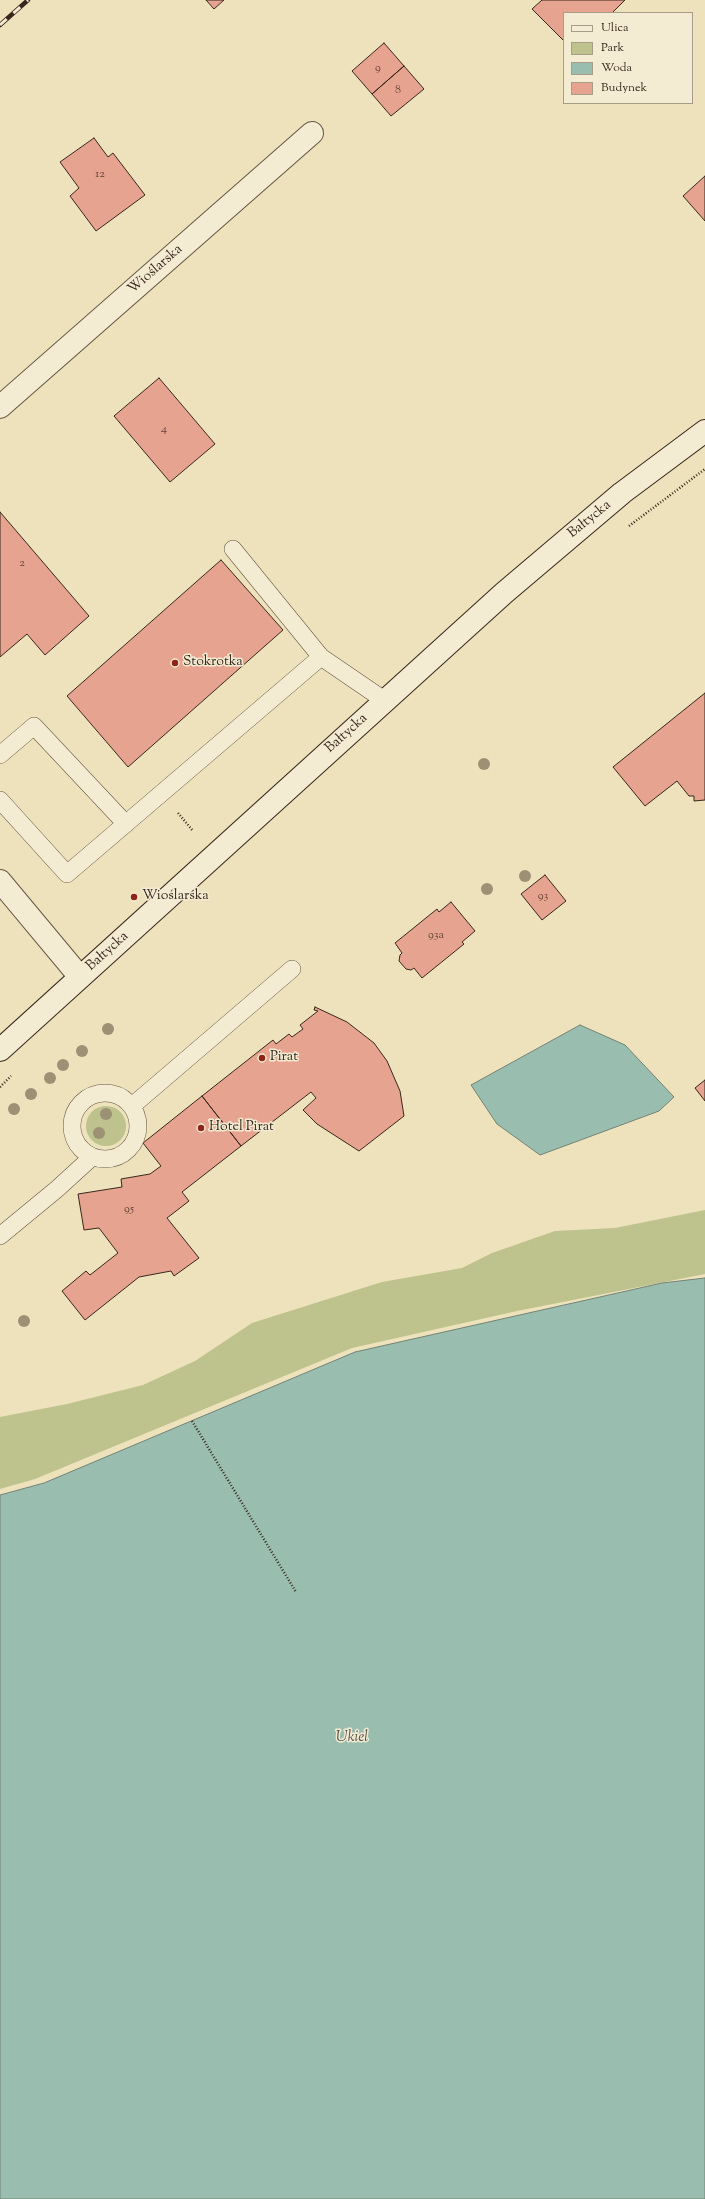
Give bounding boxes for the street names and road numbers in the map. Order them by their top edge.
street label: Wioślarska [125,242,187,298]
street label: Bałtycka [565,497,615,543]
street label: Bałtycka [322,711,372,757]
street label: Bałtycka [83,929,133,975]

